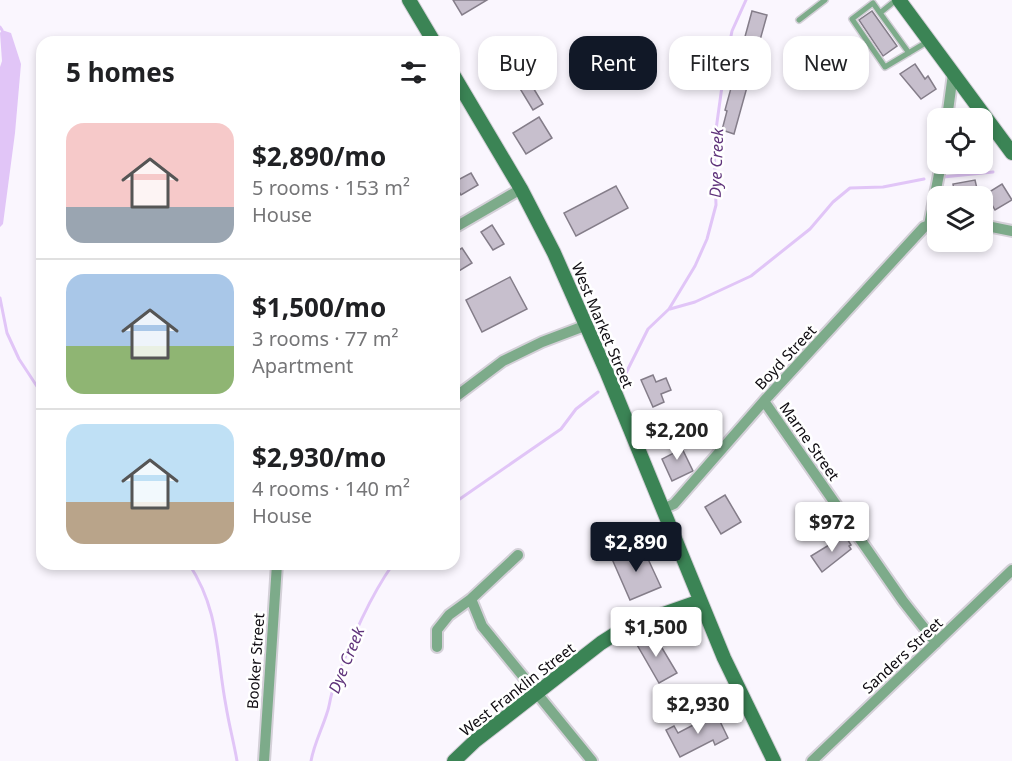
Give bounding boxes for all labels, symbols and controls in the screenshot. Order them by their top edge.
chip: Buy [478,36,557,90]
chip: Rent [569,36,657,90]
chip: Filters [669,36,771,90]
chip: New [783,36,869,90]
text: 5 homes [66,54,175,90]
icon: filters [397,56,430,89]
map controls [927,108,993,252]
button: locate [927,108,993,174]
water label: Dye Creek [704,127,728,198]
text: $2,890/mo [252,138,386,174]
icon: home [114,147,186,219]
text: 5 rooms · 153 m² [252,174,410,201]
button: layers [927,186,993,252]
text: House [252,201,312,228]
street label: West Market Street [568,259,639,391]
text: $1,500/mo [252,289,386,325]
icon: home [114,298,186,370]
street label: Boyd Street [750,320,820,394]
text: 3 rooms · 77 m² [252,325,399,352]
text: Apartment [252,352,353,379]
street label: Marne Street [776,398,845,485]
pin: $2,200 [628,410,726,461]
text: $2,200 [646,416,708,443]
text: $2,930/mo [252,439,386,475]
icon: home [114,448,186,520]
text: 4 rooms · 140 m² [252,475,410,502]
text: House [252,502,312,529]
pin: $972 [796,502,868,553]
text: $972 [809,508,855,535]
pin: $2,890 [587,522,685,573]
text: $2,890 [605,528,667,555]
pin: $1,500 [607,607,705,658]
street label: Booker Street [242,612,268,710]
street label: Sanders Street [858,612,947,697]
text: $1,500 [625,613,687,640]
water label: Dye Creek [323,623,370,696]
street label: West Franklin Street [455,637,579,740]
pin: $2,930 [649,684,747,735]
text: $2,930 [667,690,729,717]

